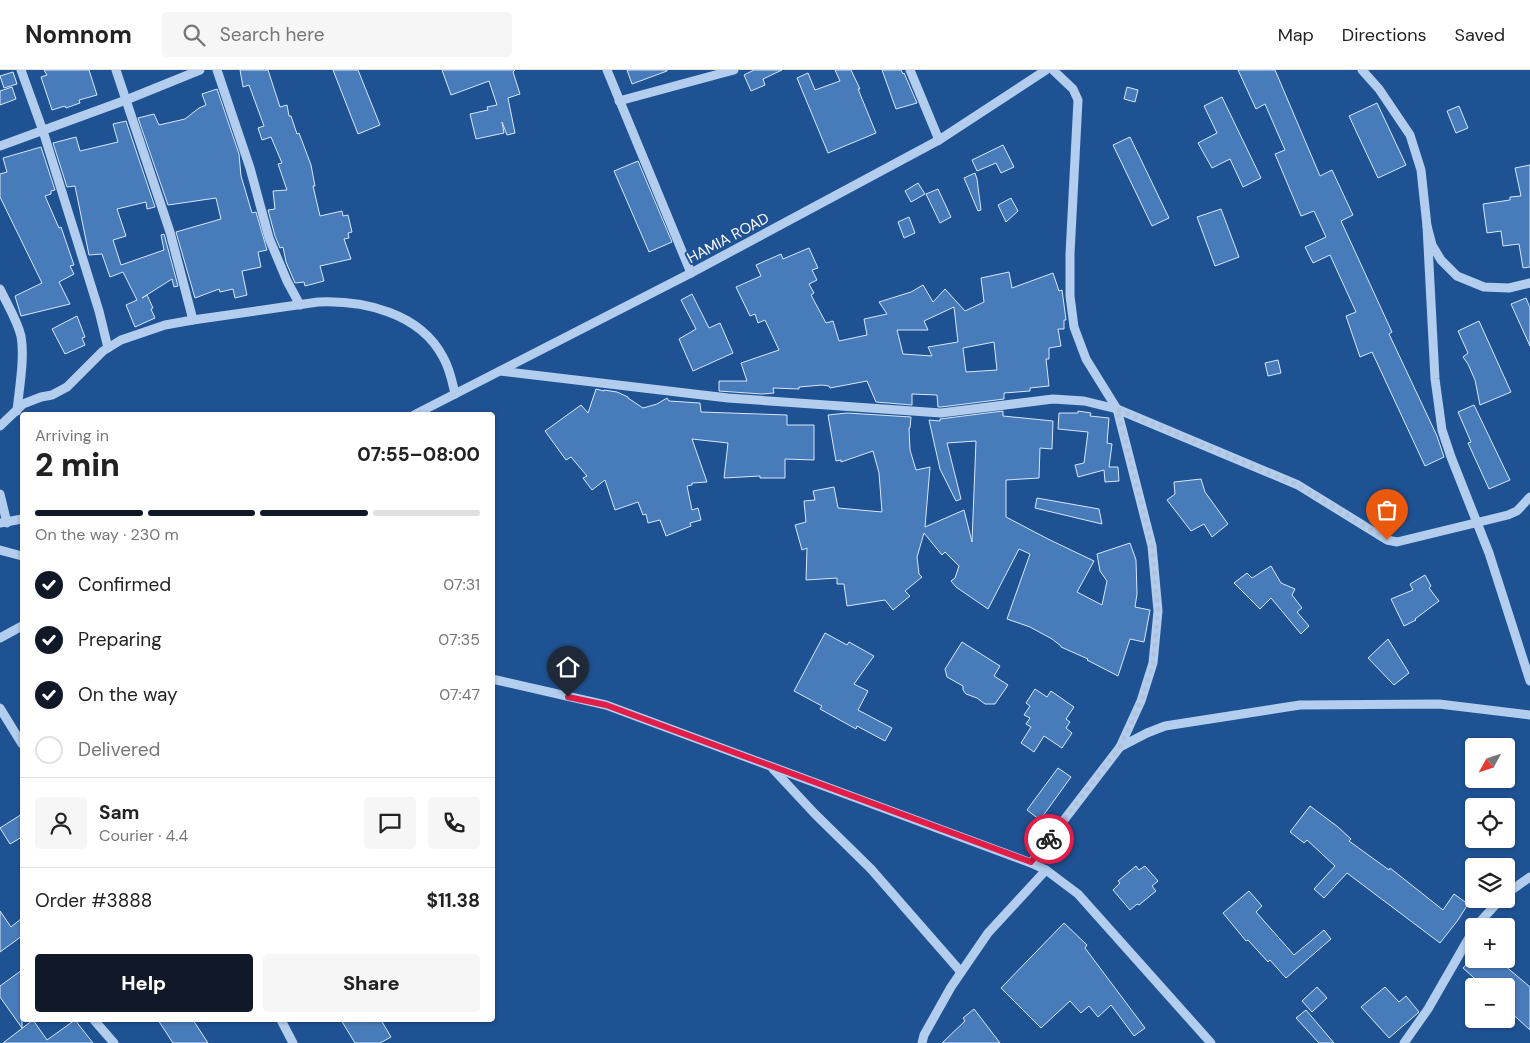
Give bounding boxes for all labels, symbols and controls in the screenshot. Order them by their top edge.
search box [162,12,512,57]
text: Nomnom [25,19,132,50]
icon: search [180,21,208,49]
text: Search here [220,22,325,47]
text: Map [1278,23,1314,47]
text: Directions [1342,23,1427,47]
text: Saved [1455,23,1505,47]
street label: HAMIA ROAD [683,208,773,268]
text: Arriving in [35,425,109,446]
text: 07:55–08:00 [357,442,480,467]
text: 2 min [35,444,120,486]
pin [1366,489,1408,540]
icon: bag [1373,496,1401,524]
text: On the way · 230 m [35,524,179,545]
icon: check [35,571,63,599]
text: Confirmed [78,572,171,597]
text: 07:31 [443,574,480,595]
icon: check [35,626,63,654]
text: Preparing [78,627,162,652]
text: 07:35 [438,629,480,650]
pin [547,646,589,697]
icon: home [554,653,582,681]
icon: check [35,681,63,709]
text: On the way [78,682,178,707]
text: 07:47 [439,684,480,705]
text: Delivered [78,737,160,762]
north arrow [1465,738,1515,788]
map controls [1465,738,1515,1028]
button: person [35,797,87,849]
button: chat [364,797,416,849]
button: phone [428,797,480,849]
button: locate [1465,798,1515,848]
text: Sam [99,800,140,825]
courier [1024,814,1074,864]
text: Courier · 4.4 [99,825,188,846]
icon: bike [1035,825,1063,853]
button: layers [1465,858,1515,908]
text: Order #3888 [35,888,152,913]
text: $11.38 [426,888,480,913]
button: + [1465,918,1515,968]
button: Help [35,954,253,1012]
button: Share [263,954,480,1012]
button: − [1465,978,1515,1028]

